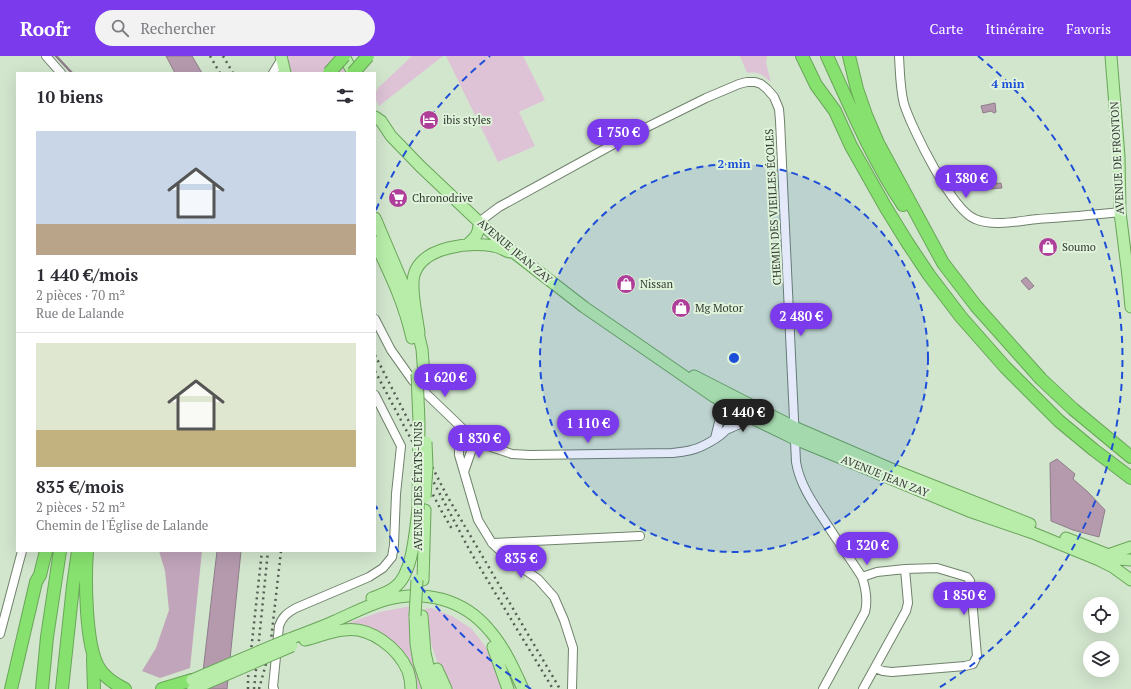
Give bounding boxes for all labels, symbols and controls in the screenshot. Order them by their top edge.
search box [95,10,375,46]
text: Roofr [20,16,71,41]
icon: search [109,17,131,39]
text: Rechercher [141,18,216,38]
text: Carte [930,19,963,38]
text: Itinéraire [985,19,1044,38]
text: Favoris [1066,19,1111,38]
text: 4 min [992,76,1025,91]
text: 10 biens [36,85,103,108]
icon: filters [334,85,356,107]
street label: AVENUE DE FRONTON [1107,101,1127,215]
hotel icon: ibis styles [418,109,440,131]
place label: ibis styles [443,113,491,127]
pin: 1 750 € [581,119,655,153]
text: 1 750 € [596,123,640,141]
street label: CHEMIN DES VIEILLES ÉCOLES [762,128,784,286]
text: 2 min [718,156,751,171]
icon: home [160,157,232,229]
pin: 1 380 € [929,165,1003,199]
text: 1 380 € [944,169,988,187]
supermarket icon: Chronodrive [387,187,409,209]
place label: Chronodrive [412,191,473,205]
street label: AVENUE JEAN ZAY [475,216,556,287]
shop icon: Soumo [1037,236,1059,258]
place label: Soumo [1062,240,1096,254]
text: 1 440 €/mois [36,263,138,286]
shop icon: Nissan [615,273,637,295]
place label: Nissan [640,277,673,291]
text: 2 pièces · 70 m² [36,286,125,304]
shop icon: Mg Motor [670,297,692,319]
place label: Mg Motor [695,301,744,315]
pin: 2 480 € [764,303,838,337]
text: Rue de Lalande [36,304,124,322]
text: 2 480 € [779,307,823,325]
centre of rings [727,351,741,365]
pin: 1 620 € [408,364,482,398]
text: 1 620 € [423,368,467,386]
icon: home [160,369,232,441]
pin: 1 440 € [706,399,780,433]
text: 1 440 € [721,403,765,421]
pin: 1 110 € [551,410,625,444]
text: 1 110 € [566,414,610,432]
street label: AVENUE DES ÉTATS-UNIS [411,421,425,551]
pin: 1 830 € [442,425,516,459]
text: 1 830 € [457,429,501,447]
street label: AVENUE JEAN ZAY [839,452,932,500]
text: 835 €/mois [36,475,124,498]
text: 2 pièces · 52 m² [36,498,125,516]
text: Chemin de l'Église de Lalande [36,516,208,534]
pin: 1 320 € [830,532,904,566]
text: 1 320 € [845,536,889,554]
pin: 835 € [493,545,549,579]
text: 835 € [505,549,537,567]
pin: 1 850 € [927,582,1001,616]
text: 1 850 € [942,586,986,604]
map controls [1083,597,1119,677]
button: locate [1083,597,1119,633]
button: layers [1083,641,1119,677]

